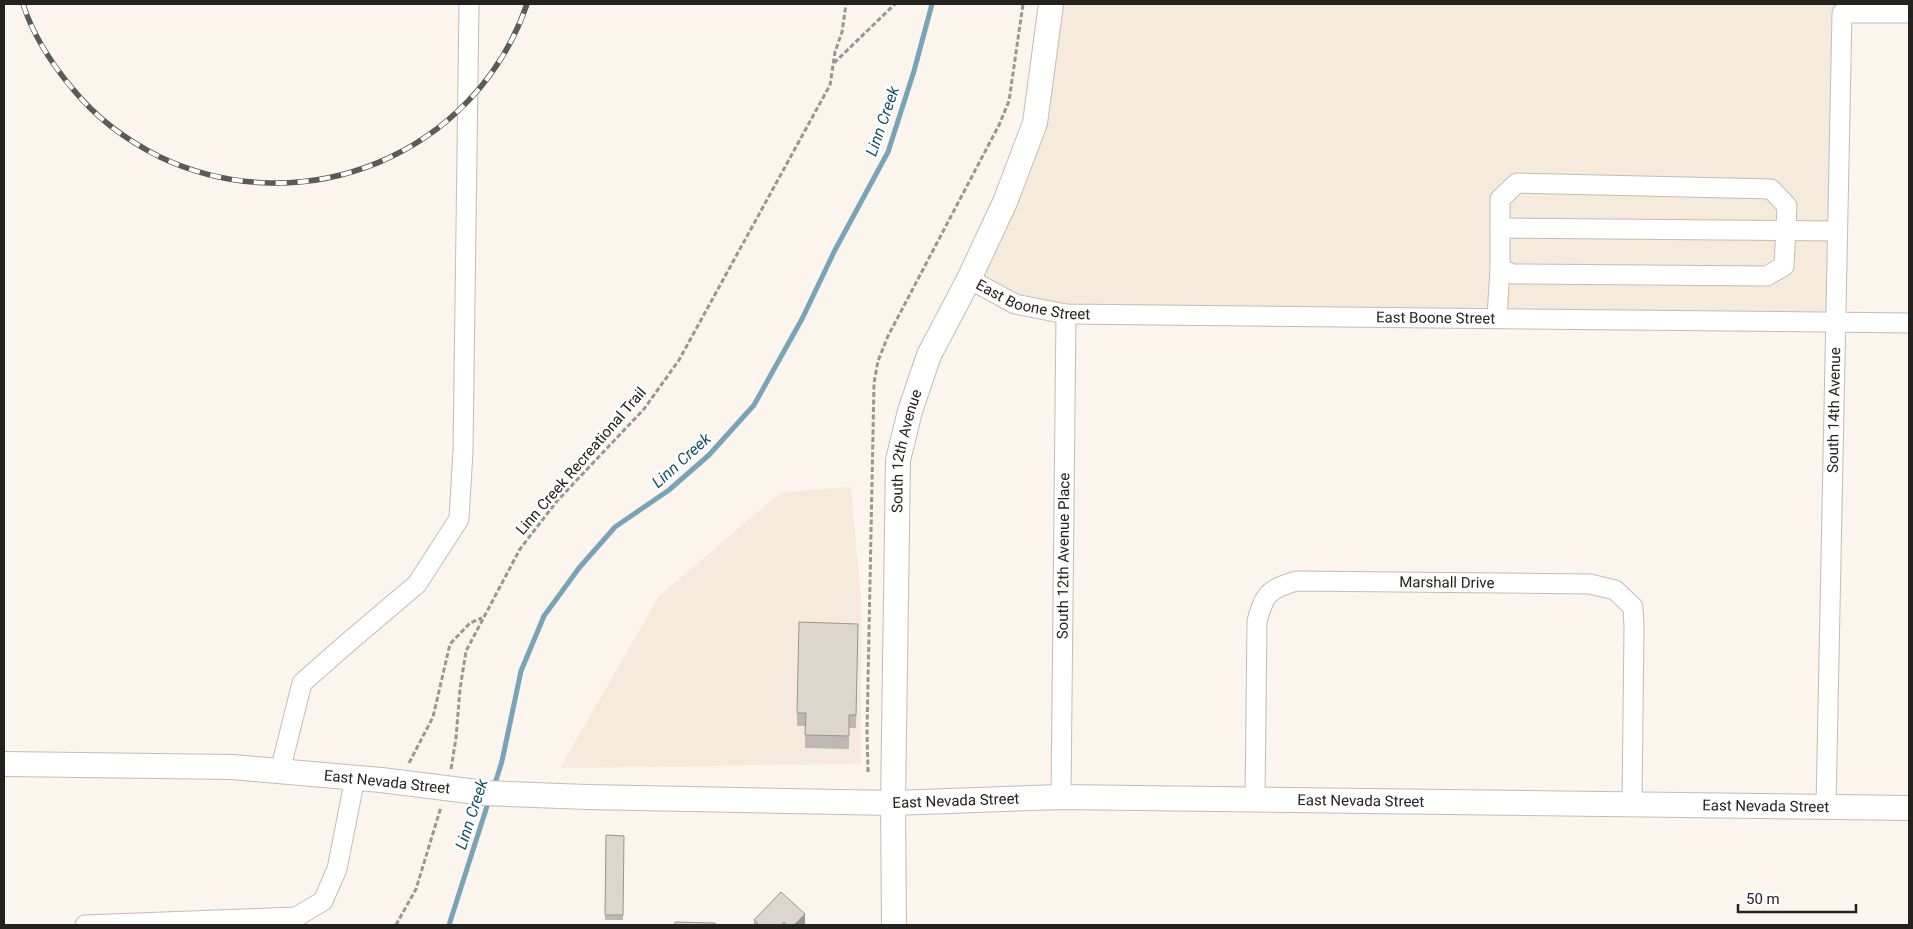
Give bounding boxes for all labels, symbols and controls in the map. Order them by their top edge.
water label: Linn Creek [862,83,904,159]
street label: East Boone Street [973,276,1090,323]
street label: East Boone Street [1376,308,1495,328]
street label: South 14th Avenue [1824,347,1844,473]
street label: Linn Creek Recreational Trail [512,384,650,538]
street label: South 12th Avenue [888,387,926,513]
water label: Linn Creek [648,428,716,492]
street label: South 12th Avenue Place [1054,473,1073,639]
street label: Marshall Drive [1399,573,1495,592]
street label: East Nevada Street [323,766,451,798]
water label: Linn Creek [451,776,492,852]
street label: East Nevada Street [892,789,1020,812]
street label: East Nevada Street [1297,791,1425,811]
street label: East Nevada Street [1702,796,1829,816]
scale bar [1738,882,1856,914]
text: 50 m [1746,890,1780,908]

